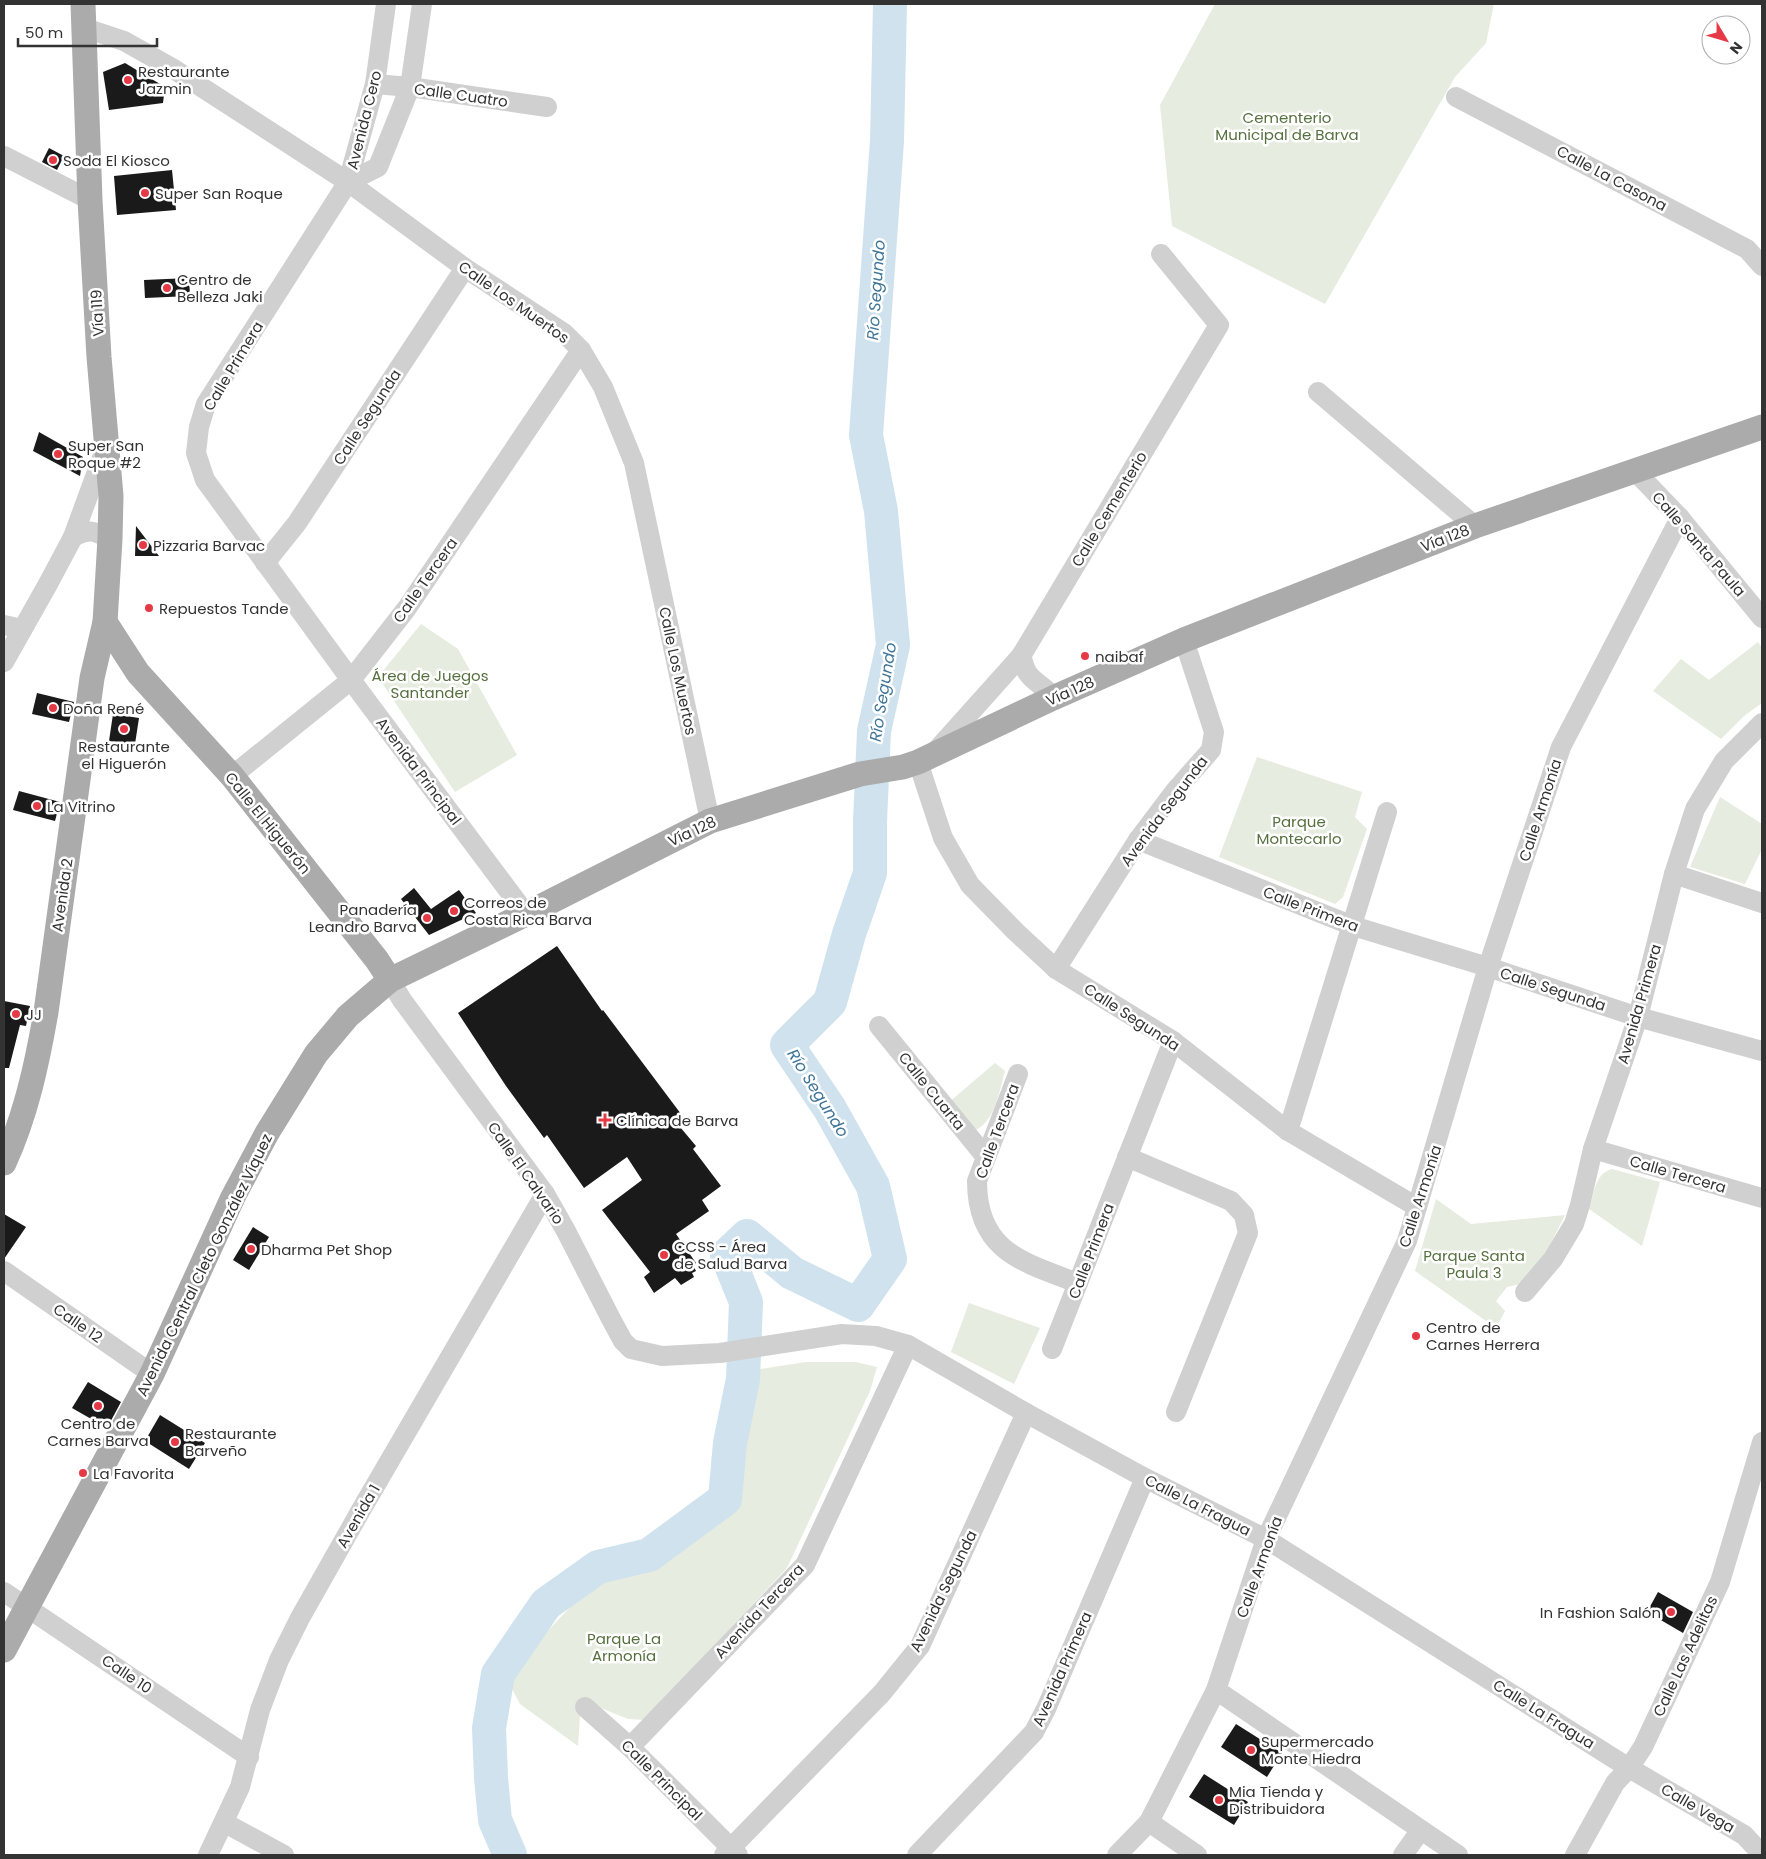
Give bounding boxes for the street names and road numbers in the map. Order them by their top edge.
street label: Avenida Cero [342,68,386,172]
street label: Calle Cuatro [413,78,509,112]
street label: Calle La Casona [1553,140,1671,216]
street label: Calle Los Muertos [454,256,574,348]
street label: Vía 119 [85,289,109,337]
street label: Calle Primera [198,317,268,415]
street label: Calle Segunda [328,365,406,469]
street label: Calle Cementerio [1066,447,1152,571]
street label: Calle Santa Paula [1648,487,1750,601]
street label: Vía 128 [1417,519,1473,557]
street label: Calle Tercera [388,533,462,627]
street label: Calle Los Muertos [654,605,702,737]
street label: Vía 128 [1042,671,1098,711]
street label: Avenida Principal [372,713,466,829]
street label: Avenida Segunda [1116,752,1212,870]
street label: Calle Armonía [1514,756,1566,864]
street label: Calle El Higuerón [220,768,316,878]
street label: Vía 128 [665,811,719,851]
street label: Avenida 2 [46,857,78,933]
street label: Calle Primera [1260,881,1362,937]
street label: Avenida Primera [1612,942,1666,1066]
street label: Calle Segunda [1497,962,1609,1016]
street label: Calle Segunda [1080,978,1184,1056]
street label: Calle Cuarta [894,1048,970,1134]
street label: Calle Tercera [970,1081,1024,1181]
street label: Calle El Calvario [483,1118,569,1228]
street label: Avenida Central Cleto González Víquez [131,1130,277,1400]
street label: Calle Armonía [1394,1142,1446,1250]
street label: Calle Tercera [1627,1150,1729,1198]
street label: Calle Primera [1063,1200,1119,1302]
street label: Calle 12 [49,1298,107,1348]
street label: Calle La Fragua [1141,1469,1255,1541]
street label: Avenida 1 [331,1480,385,1552]
street label: Calle Armonía [1231,1513,1287,1621]
street label: Avenida Segunda [904,1527,982,1655]
street label: Avenida Tercera [710,1559,808,1663]
street label: Calle Las Adelitas [1648,1592,1722,1720]
street label: Avenida Primera [1027,1608,1097,1730]
street label: Calle 10 [98,1649,156,1699]
street label: Calle La Fragua [1489,1674,1599,1754]
street label: Calle Principal [617,1735,707,1825]
street label: Calle Vega [1657,1778,1739,1838]

